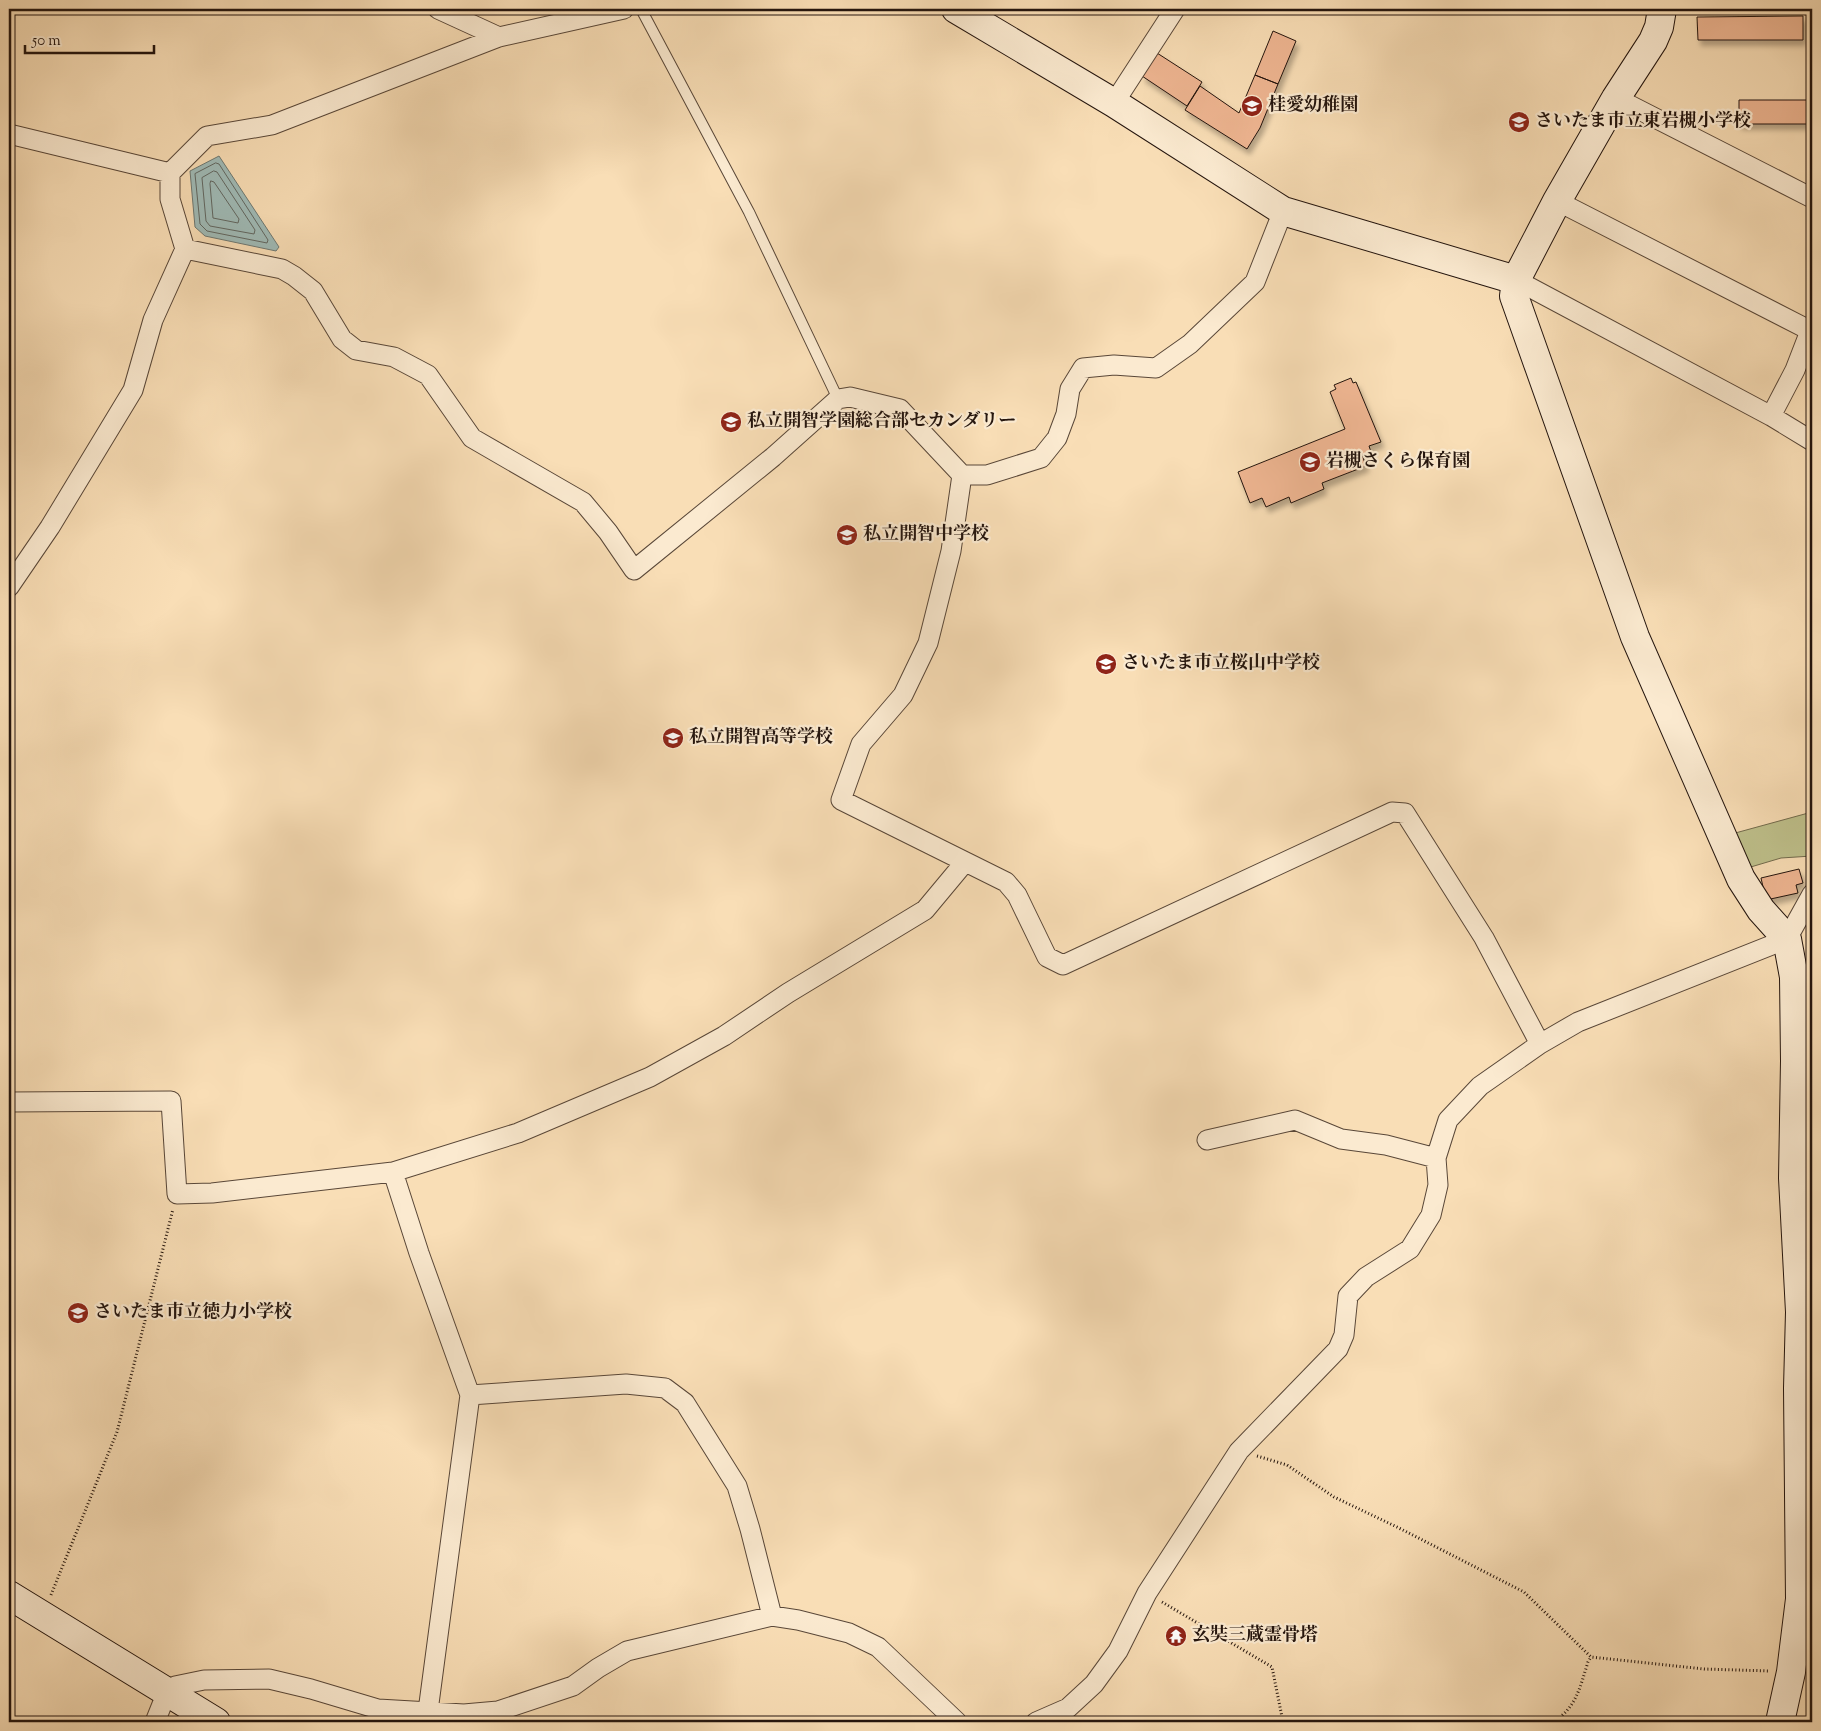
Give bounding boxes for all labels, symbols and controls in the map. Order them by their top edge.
scale bar [25,22,154,54]
text: 50 m [31,31,61,52]
place label: 桂愛幼稚園 [1268,93,1358,119]
school or university icon: 桂愛幼稚園 [1240,94,1264,118]
place label: さいたま市立東岩槻小学校 [1535,109,1751,135]
school or university icon: さいたま市立東岩槻小学校 [1507,110,1531,134]
place label: 私立開智学園総合部セカンダリー [747,409,1016,435]
school or university icon: 私立開智学園総合部セカンダリー [719,410,743,434]
place label: 岩槻さくら保育園 [1326,449,1470,475]
school or university icon: 岩槻さくら保育園 [1298,450,1322,474]
place label: 私立開智中学校 [863,522,989,548]
school or university icon: 私立開智中学校 [835,523,859,547]
place label: さいたま市立桜山中学校 [1122,651,1320,677]
school or university icon: さいたま市立桜山中学校 [1094,652,1118,676]
place label: 私立開智高等学校 [689,725,833,751]
school or university icon: 私立開智高等学校 [661,726,685,750]
place label: さいたま市立徳力小学校 [94,1300,292,1326]
school or university icon: さいたま市立徳力小学校 [66,1301,90,1325]
place label: 玄奘三蔵霊骨塔 [1192,1623,1318,1649]
temple icon: 玄奘三蔵霊骨塔 [1164,1624,1188,1648]

